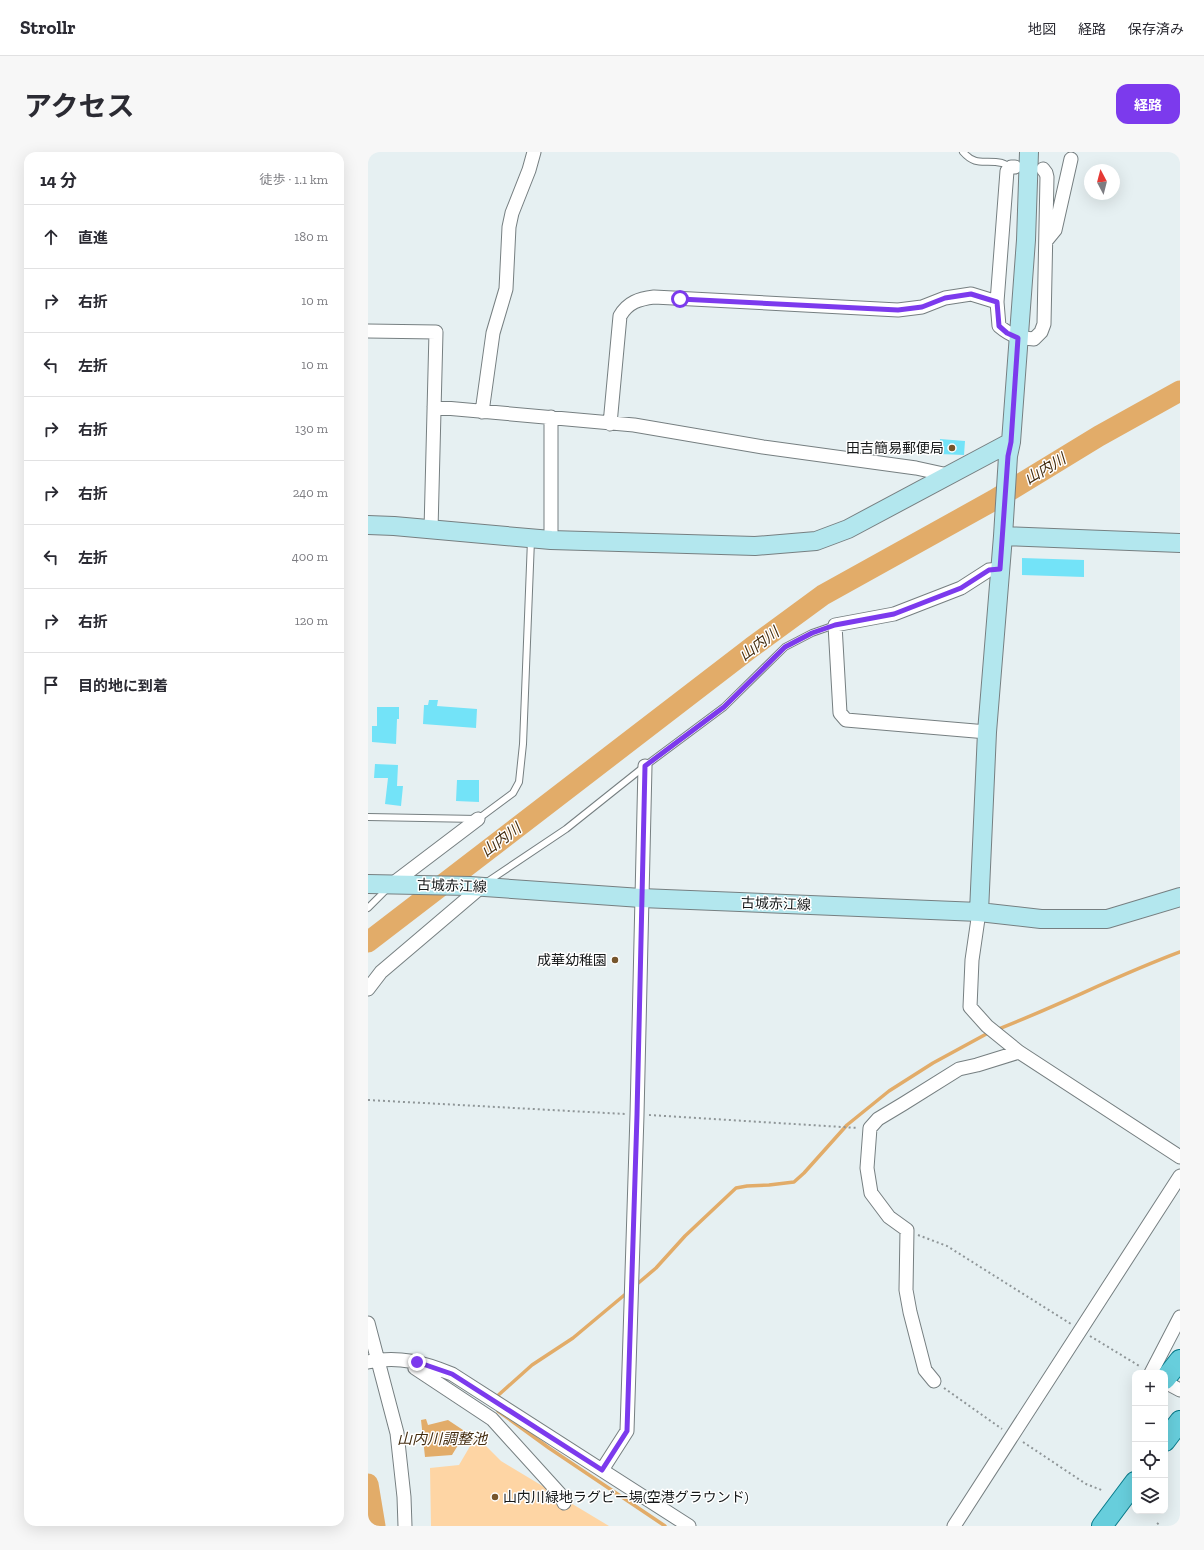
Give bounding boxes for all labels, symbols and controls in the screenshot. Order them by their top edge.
text: Strollr [20,16,76,39]
text: 地図 [1028,21,1056,38]
text: 経路 [1078,21,1106,38]
text: 保存済み [1128,21,1184,38]
button: 経路 [1116,84,1180,124]
text: アクセス [24,90,135,123]
north arrow [1084,164,1120,200]
text: 14 分 [40,170,77,190]
text: 徒歩 · 1.1 km [260,172,328,187]
icon: ahead [40,226,62,248]
text: 直進 [78,229,108,247]
text: 180 m [294,229,328,244]
icon: right [40,290,62,312]
route start [671,290,689,308]
text: 右折 [78,293,108,311]
text: 10 m [301,293,328,308]
icon: left [40,354,62,376]
text: 左折 [78,357,108,375]
text: 10 m [301,357,328,372]
icon: right [40,418,62,440]
text: 右折 [78,421,108,439]
text: 130 m [295,421,328,436]
place label: 田吉簡易郵便局 [846,440,944,457]
marker: 田吉簡易郵便局 [947,443,957,453]
water label: 山内川 [1021,449,1071,488]
icon: right [40,482,62,504]
text: 右折 [78,485,108,503]
text: 240 m [293,485,328,500]
icon: left [40,546,62,568]
text: 左折 [78,549,108,567]
text: 400 m [292,549,328,564]
icon: right [40,610,62,632]
text: 右折 [78,613,108,631]
text: 120 m [295,613,328,628]
water label: 山内川 [736,622,784,665]
icon: arrive [40,674,62,696]
text: 目的地に到着 [78,677,168,695]
water label: 山内川 [478,818,526,861]
street label: 古城赤江線 [417,876,487,896]
street label: 古城赤江線 [741,894,811,914]
place label: 成華幼稚園 [537,952,607,969]
marker: 成華幼稚園 [610,955,620,965]
route end [408,1353,426,1371]
map controls [1132,1370,1168,1514]
button: + [1132,1370,1168,1406]
button: − [1132,1406,1168,1442]
water label: 山内川調整池 [397,1430,489,1448]
button: locate [1132,1442,1168,1478]
button: layers [1132,1478,1168,1514]
place label: 山内川緑地ラグビー場(空港グラウンド) [503,1489,749,1506]
marker: 山内川緑地ラグビー場(空港グラウンド) [490,1492,500,1502]

